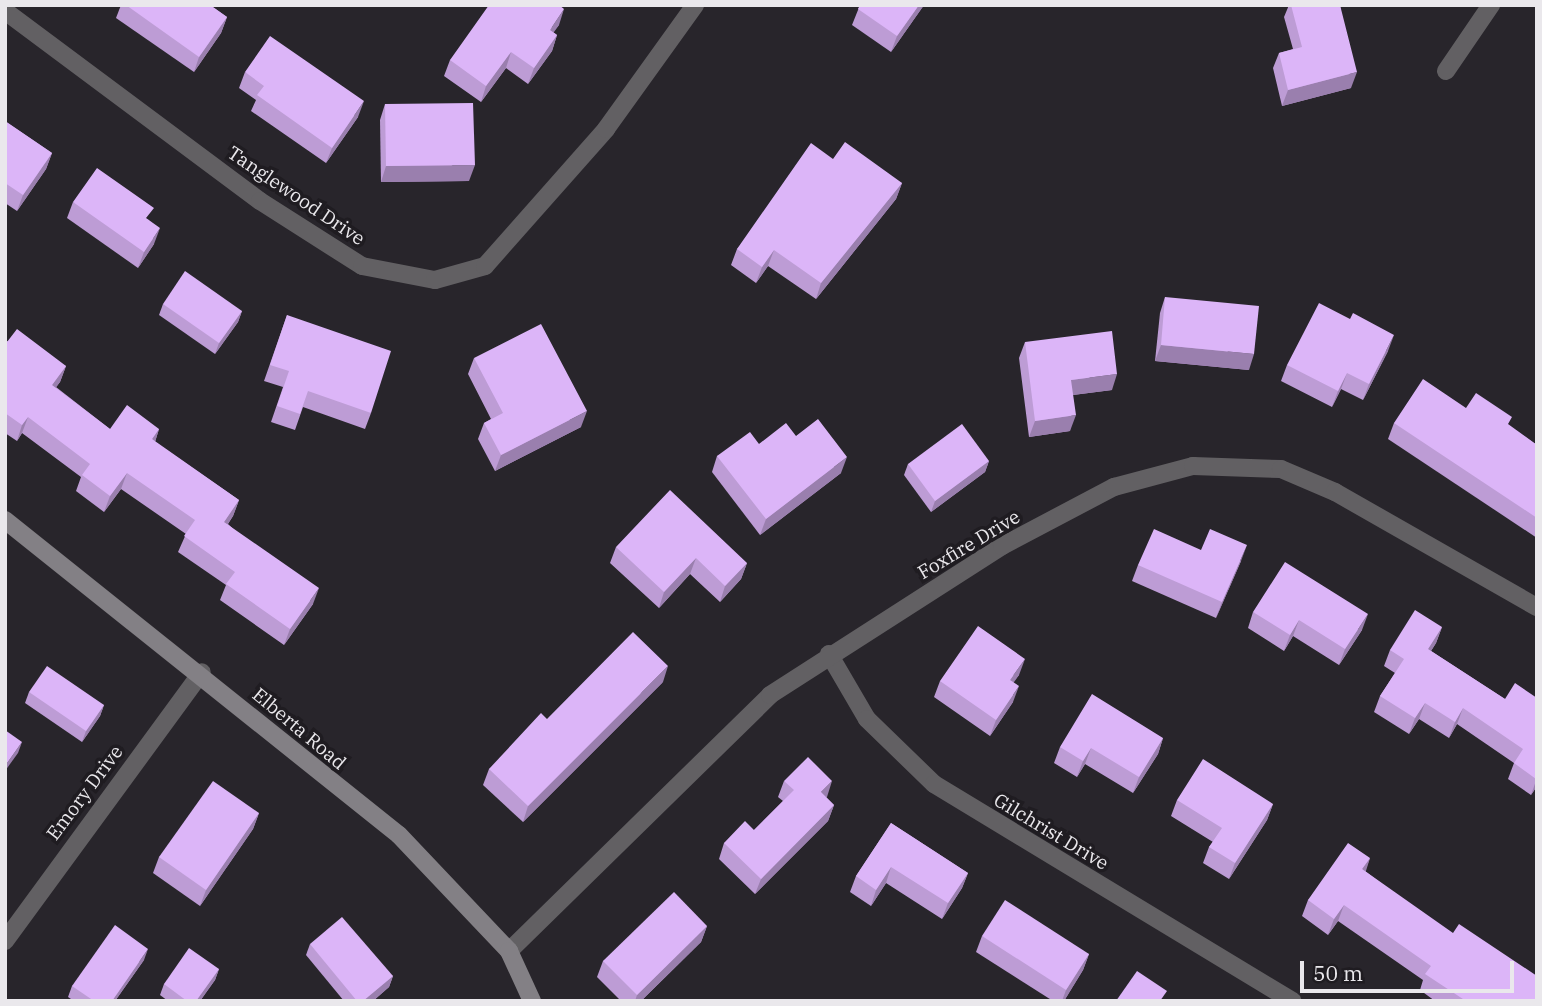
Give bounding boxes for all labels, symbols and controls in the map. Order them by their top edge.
street label: Tanglewood Drive [223,142,369,250]
street label: Foxfire Drive [914,506,1024,584]
street label: Elberta Road [248,683,350,775]
street label: Emory Drive [42,741,128,845]
street label: Gilchrist Drive [990,789,1112,875]
scale bar [1304,946,1518,990]
text: 50 m [1313,959,1363,987]

